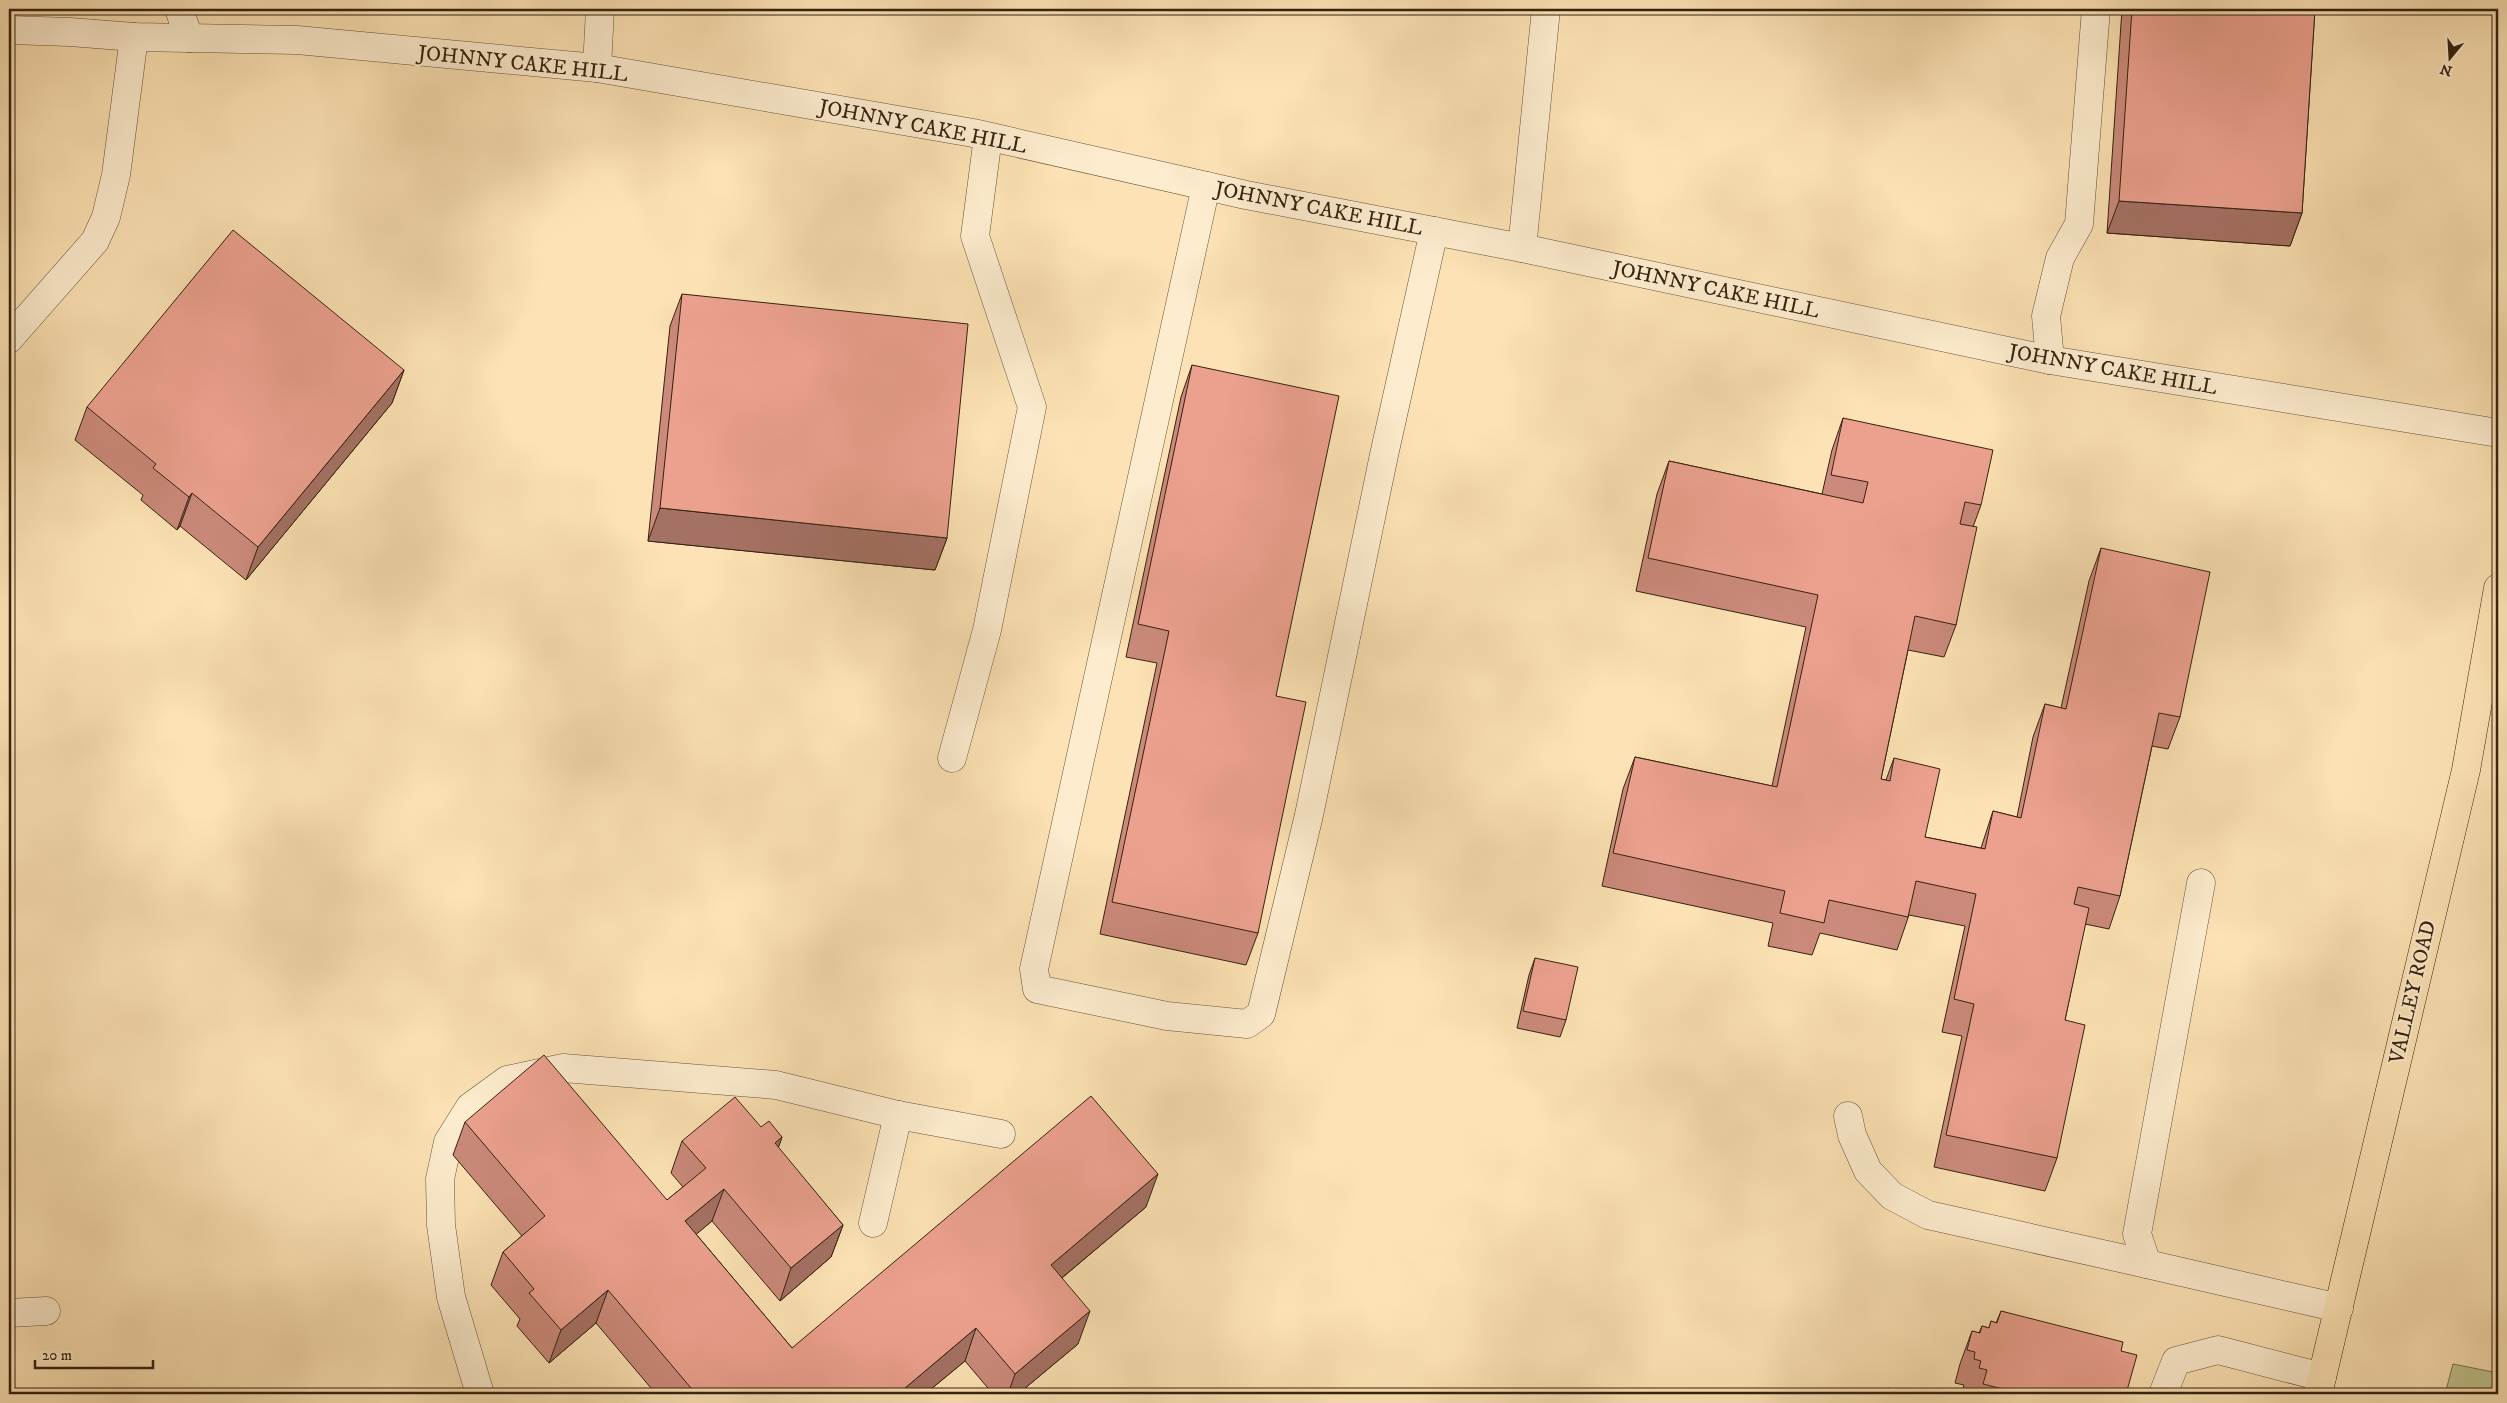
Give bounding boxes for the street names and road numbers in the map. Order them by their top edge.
street label: JOHNNY CAKE HILL [415,40,629,88]
street label: JOHNNY CAKE HILL [815,94,1029,160]
street label: JOHNNY CAKE HILL [1211,176,1425,242]
street label: JOHNNY CAKE HILL [1608,255,1822,325]
street label: JOHNNY CAKE HILL [2005,339,2219,401]
street label: VALLEY ROAD [2384,918,2442,1067]

